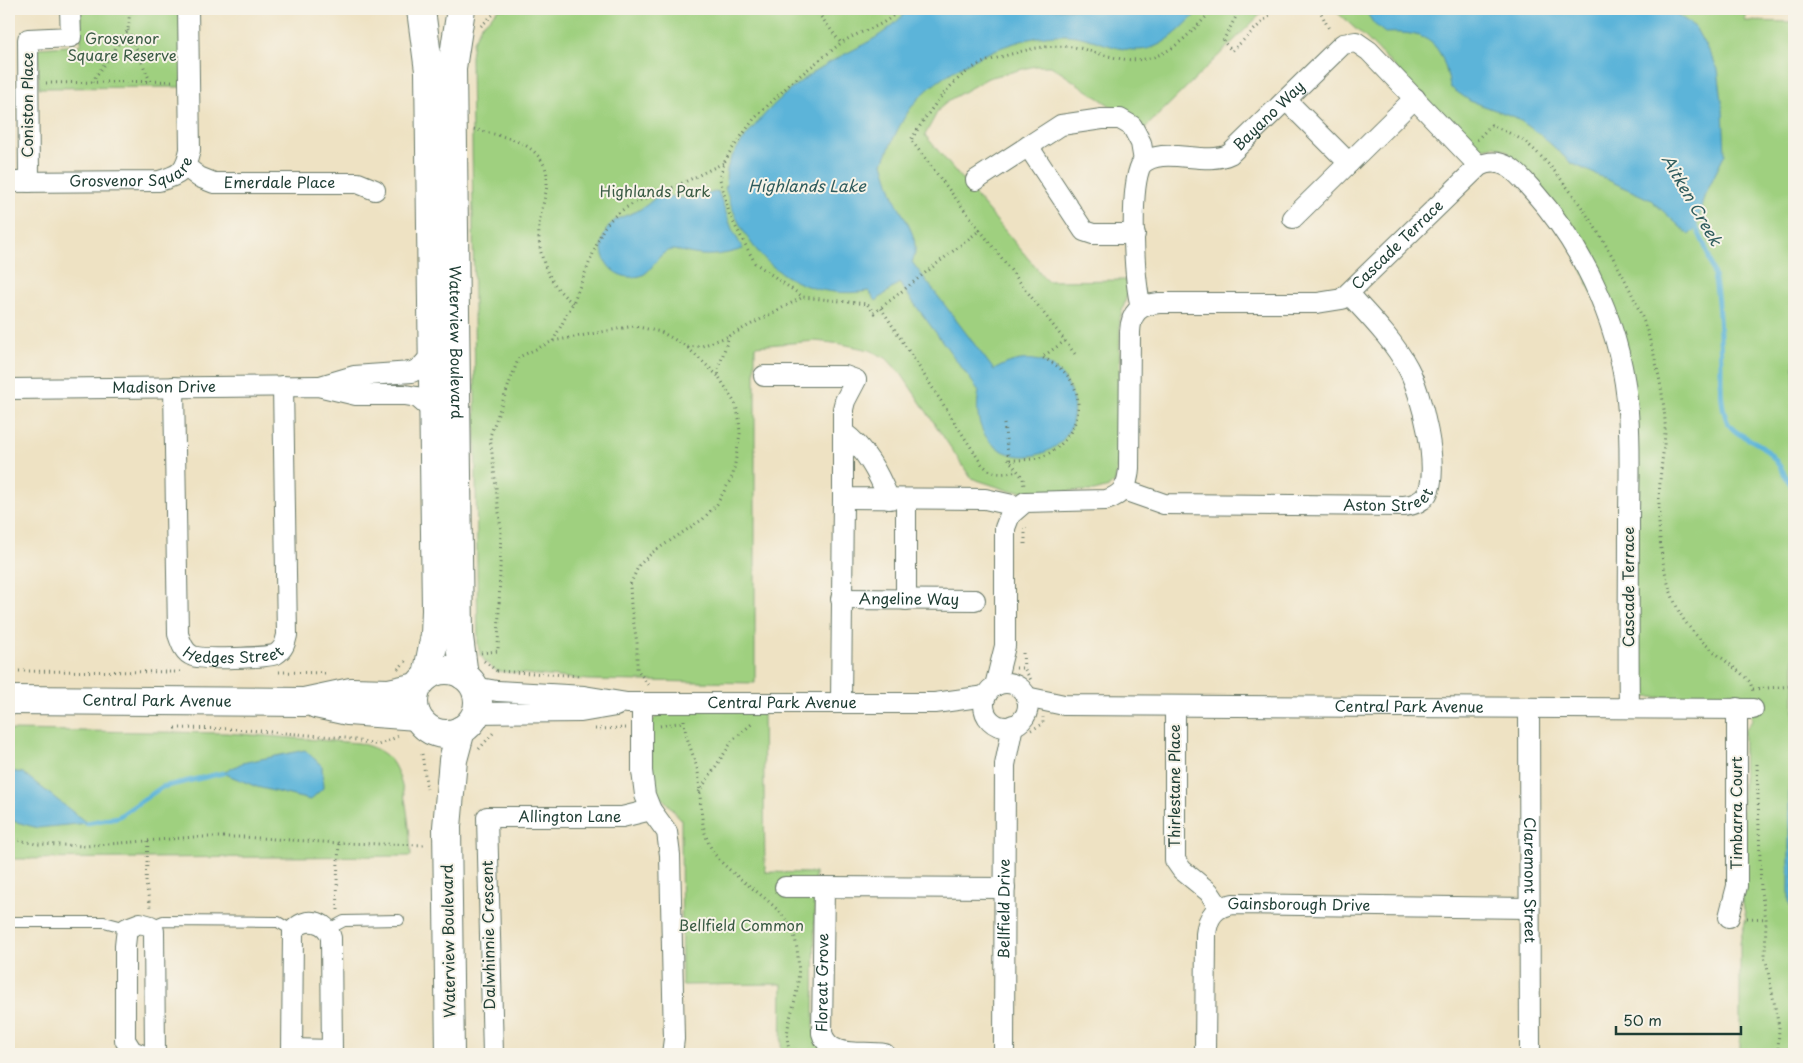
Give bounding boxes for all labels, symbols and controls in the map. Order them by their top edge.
park label: Grosvenor Square Reserve [67,26,177,66]
street label: Coniston Place [15,52,38,158]
street label: Bayano Way [1227,74,1309,155]
water label: Aitken Creek [1657,149,1729,251]
street label: Grosvenor Square [69,153,198,192]
street label: Emerdale Place [224,170,335,193]
water label: Highlands Lake [748,173,867,197]
park label: Highlands Park [600,179,710,202]
street label: Cascade Terrace [1345,194,1448,294]
street label: Waterview Boulevard [444,265,469,419]
street label: Madison Drive [112,374,216,398]
street label: Aston Street [1343,484,1438,516]
street label: Cascade Terrace [1616,527,1639,647]
street label: Angeline Way [859,586,959,610]
street label: Hedges Street [182,634,284,652]
text: Hedges Street [179,640,289,668]
street label: Central Park Avenue [82,687,232,712]
street label: Central Park Avenue [707,690,857,713]
street label: Central Park Avenue [1334,694,1484,717]
street label: Thirlestane Place [1162,724,1185,848]
street label: Timbarra Court [1724,756,1747,870]
street label: Allington Lane [518,804,622,827]
street label: Claremont Street [1519,817,1543,943]
street label: Bellfield Drive [991,859,1015,959]
street label: Dalwhinnie Crescent [475,860,500,1010]
street label: Waterview Boulevard [435,864,460,1018]
street label: Gainsborough Drive [1227,891,1370,916]
park label: Bellfield Common [678,913,804,936]
street label: Floreat Grove [809,933,833,1032]
scale bar [1616,1003,1740,1035]
text: 50 m [1623,1008,1662,1031]

